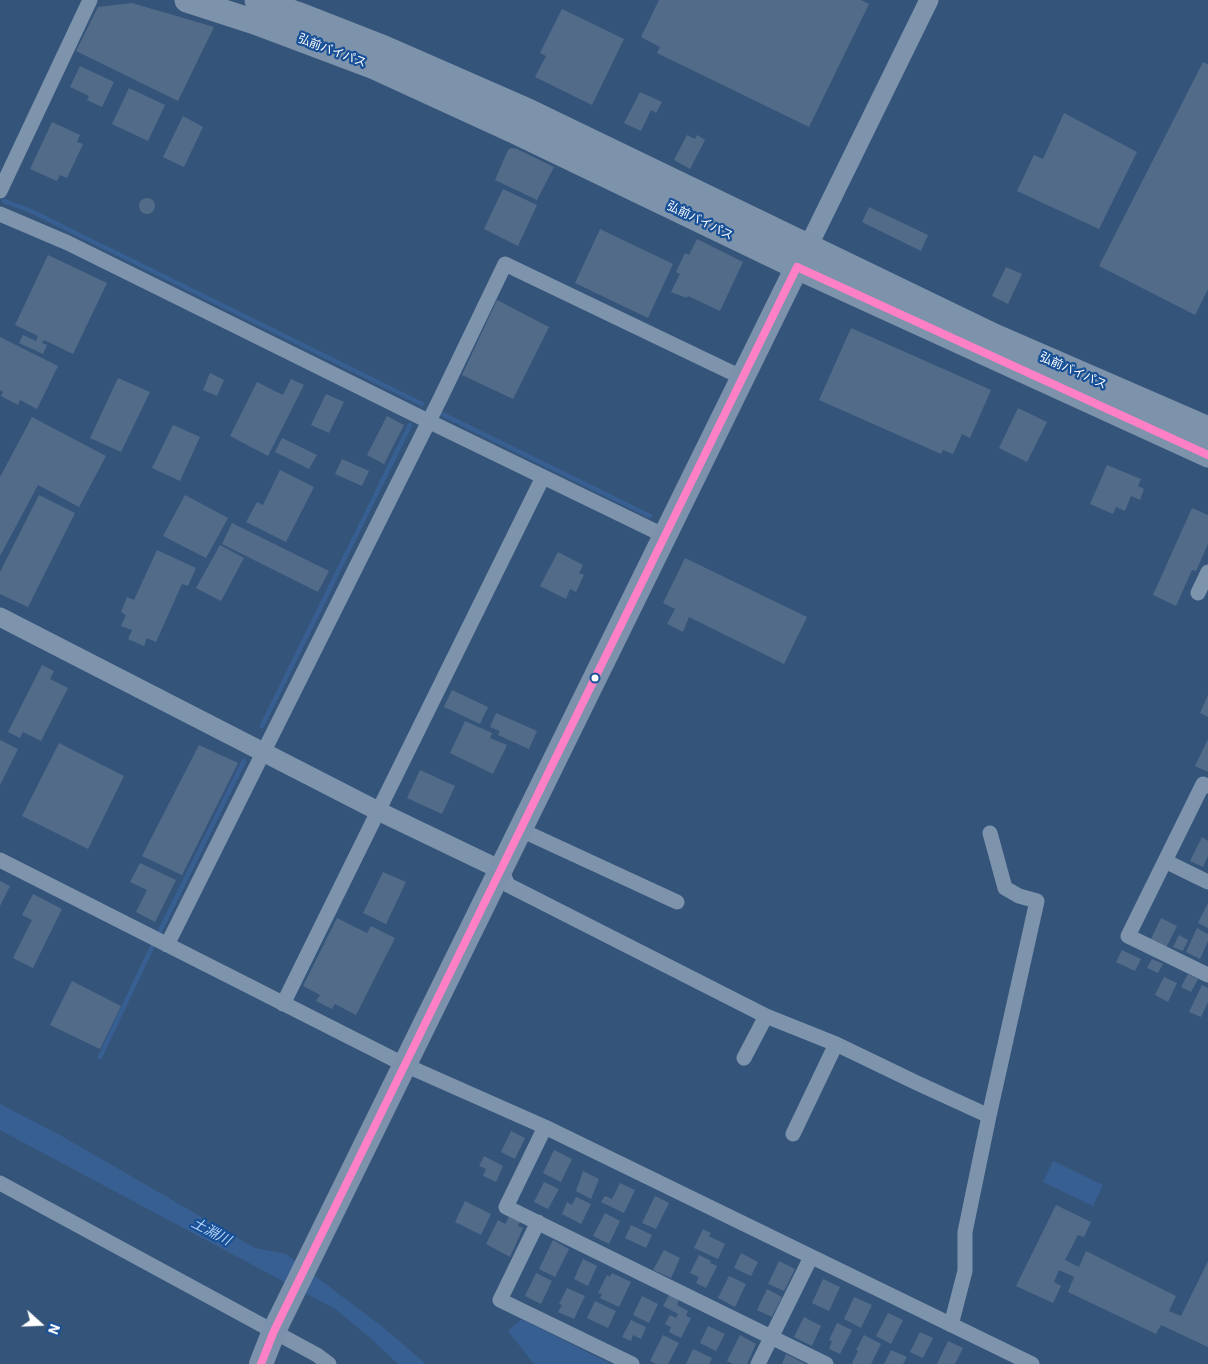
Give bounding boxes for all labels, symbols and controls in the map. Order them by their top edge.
street label: 弘前バイパス [296,31,368,71]
street label: 弘前バイパス [664,199,736,243]
street label: 弘前バイパス [1037,350,1109,392]
unlabelled marker [590,673,600,683]
water label: 土淵川 [189,1215,233,1249]
north arrow [15,1299,65,1349]
text: N [44,1321,64,1337]

